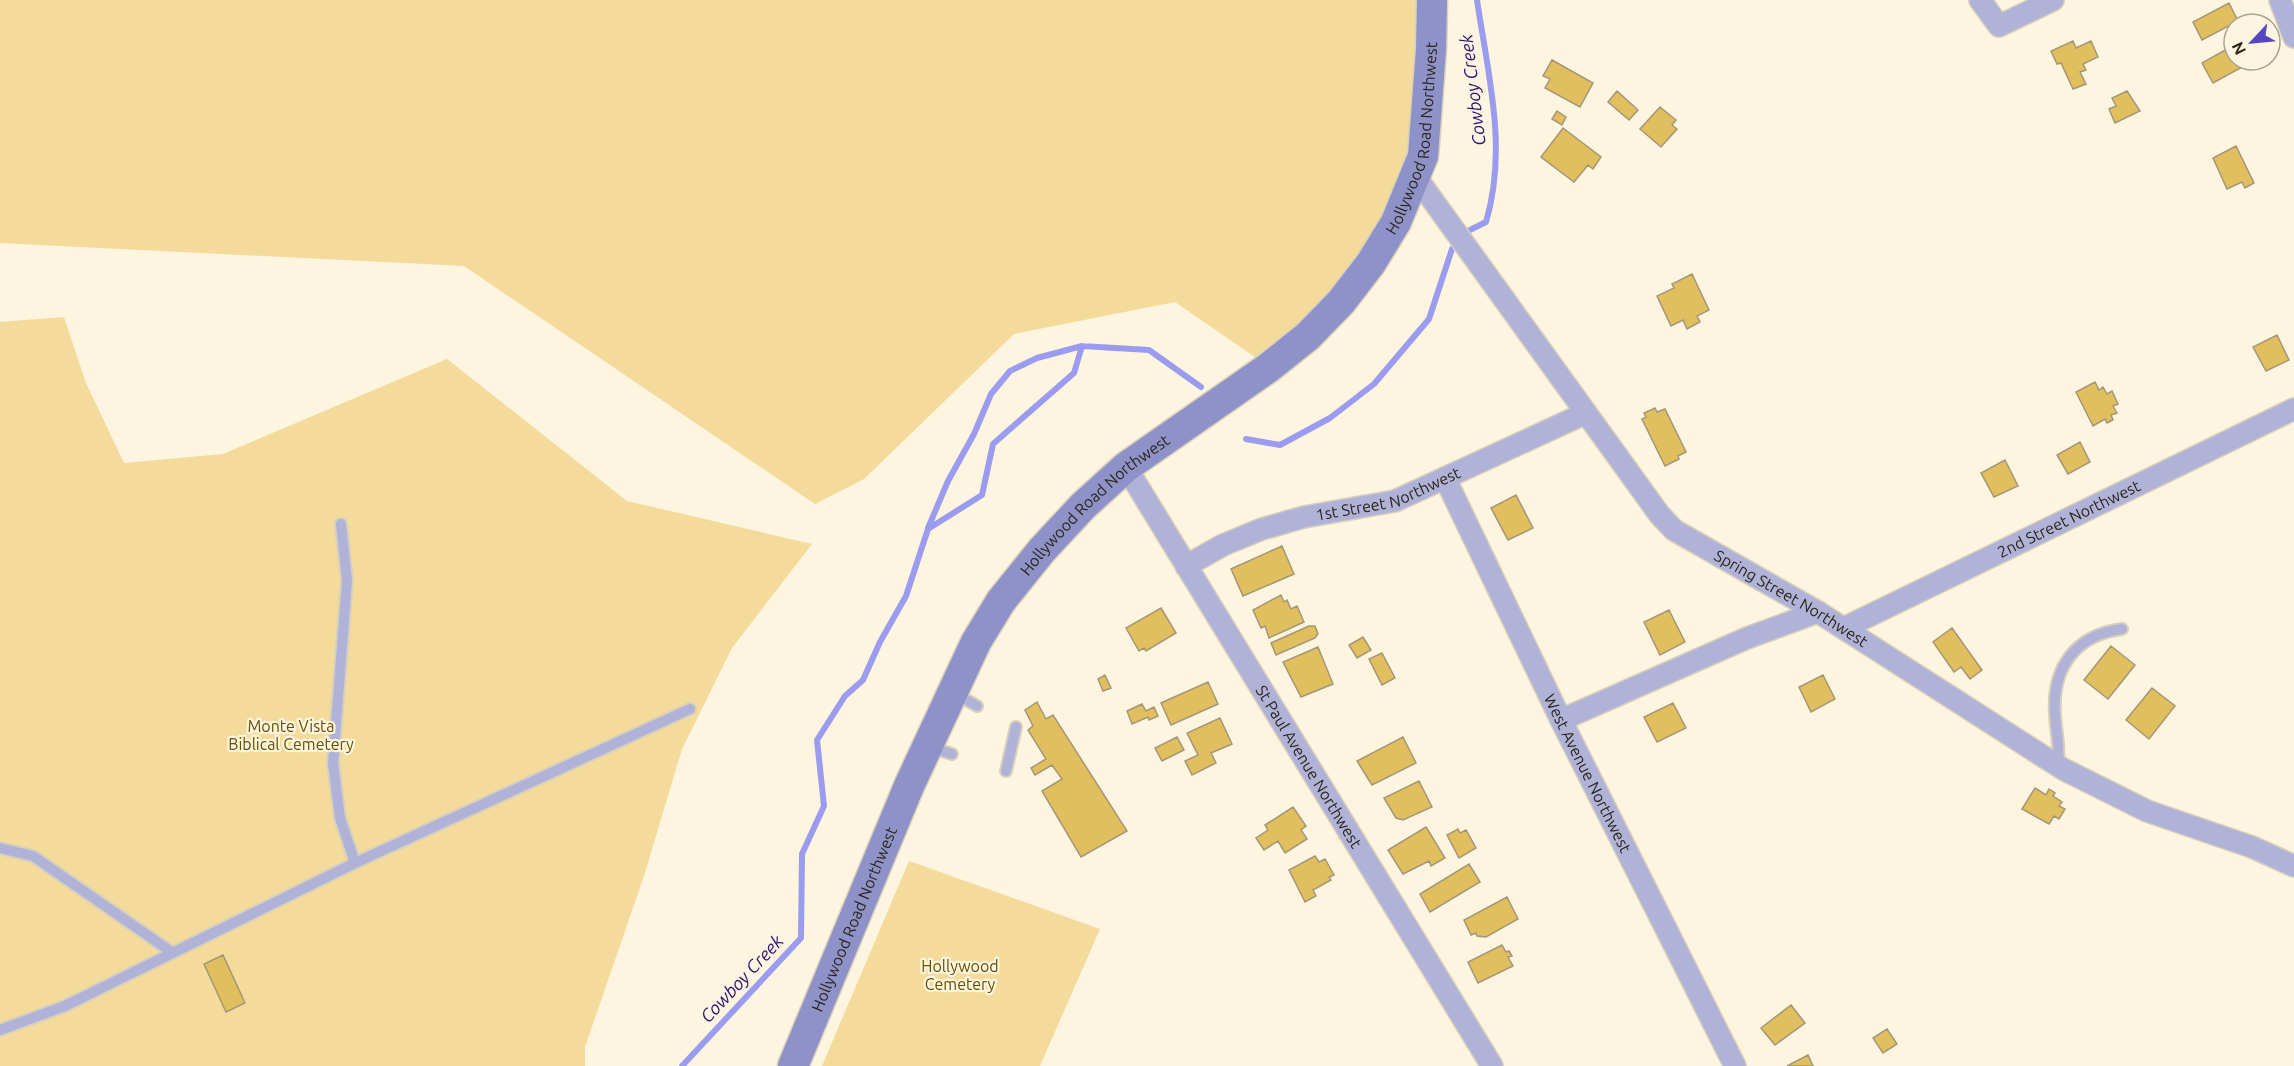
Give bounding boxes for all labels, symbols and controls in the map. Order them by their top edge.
north arrow [2222,12,2282,72]
water label: Cowboy Creek [1455,33,1489,147]
text: N [2228,39,2249,58]
street label: Hollywood Road Northwest [1382,41,1440,238]
street label: Hollywood Road Northwest [1016,430,1173,579]
street label: 1st Street Northwest [1314,463,1464,524]
street label: 2nd Street Northwest [1995,476,2144,561]
street label: Spring Street Northwest [1711,546,1872,651]
street label: St Paul Avenue Northwest [1252,682,1366,852]
street label: West Avenue Northwest [1541,691,1635,856]
park label: Monte Vista Biblical Cemetery [228,717,354,753]
street label: Hollywood Road Northwest [808,823,900,1014]
water label: Cowboy Creek [696,930,787,1026]
park label: Hollywood Cemetery [921,957,999,993]

